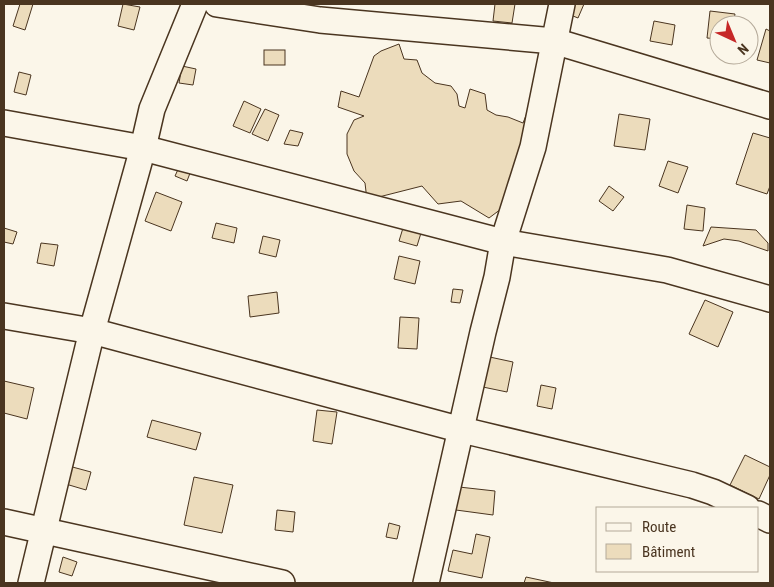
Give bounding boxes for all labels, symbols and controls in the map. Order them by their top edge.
north arrow [709,15,759,65]
text: N [734,41,752,58]
legend [596,507,759,572]
text: Route [642,518,676,536]
text: Bâtiment [642,543,695,561]

